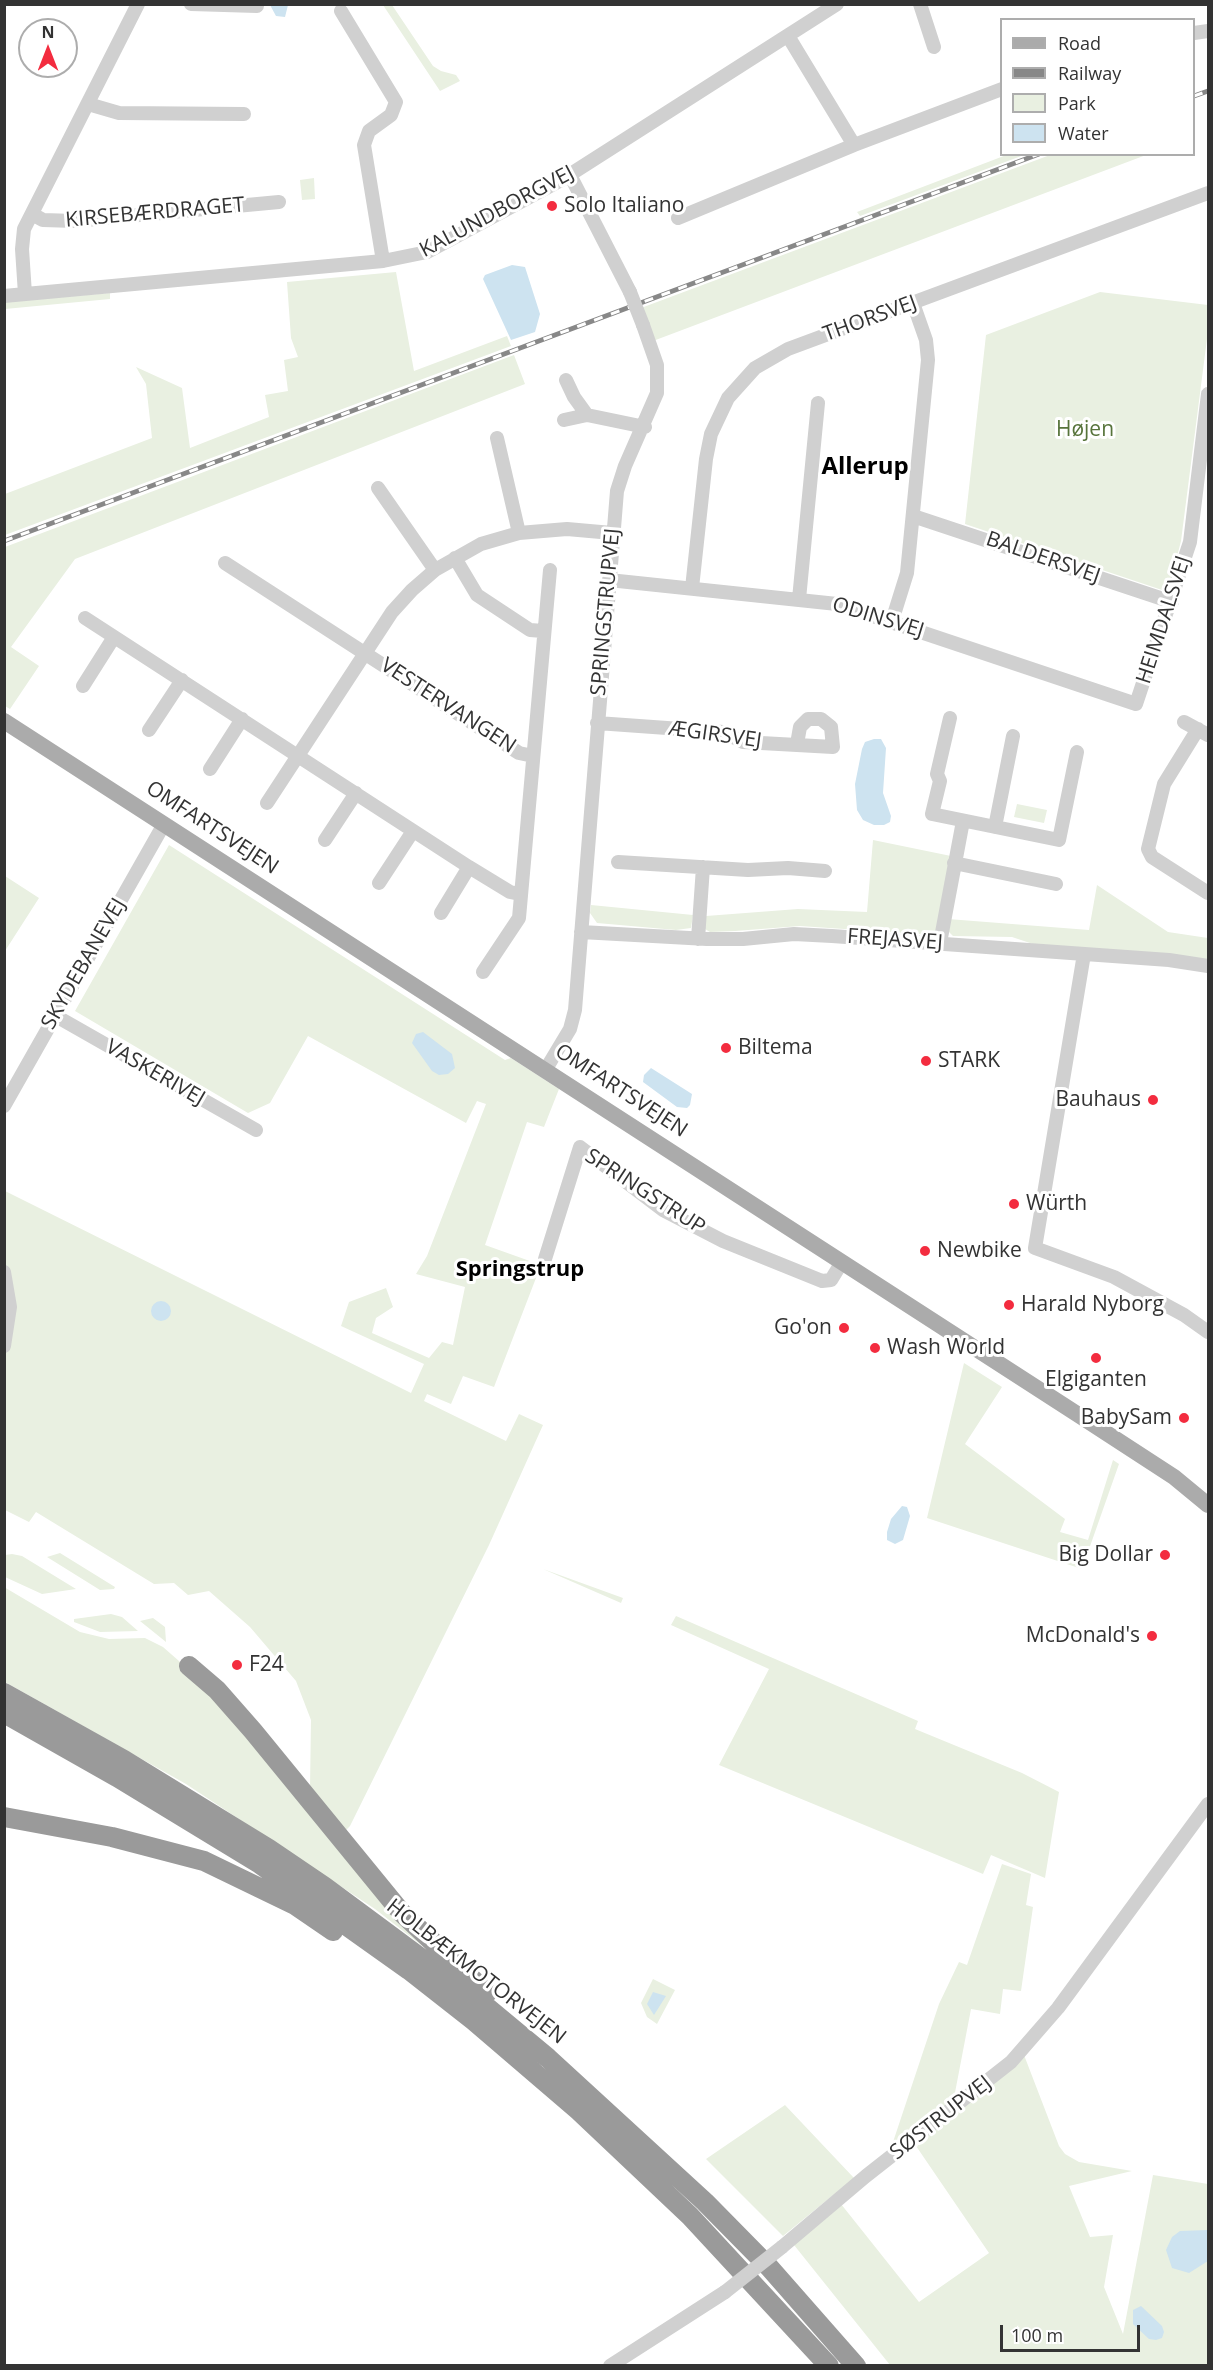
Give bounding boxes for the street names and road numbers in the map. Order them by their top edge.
street label: KALUNDBORGVEJ [415,161,579,263]
street label: KIRSEBÆRDRAGET [64,193,246,233]
street label: THORSVEJ [820,290,920,348]
street label: SPRINGSTRUPVEJ [586,527,626,697]
street label: BALDERSVEJ [983,527,1103,589]
street label: HEIMDALSVEJ [1132,553,1196,687]
street label: ODINSVEJ [829,592,927,644]
street label: VESTERVANGEN [376,653,520,759]
street label: ÆGIRSVEJ [667,716,763,754]
street label: OMFARTSVEJEN [141,776,283,880]
street label: SKYDEBANEVEJ [36,894,132,1034]
street label: FREJASVEJ [846,924,944,956]
street label: VASKERIVEJ [101,1034,209,1112]
street label: OMFARTSVEJEN [550,1039,692,1143]
street label: SPRINGSTRUP [580,1144,710,1240]
street label: HOLBÆKMOTORVEJEN [381,1894,571,2050]
street label: SØSTRUPVEJ [885,2071,997,2165]

